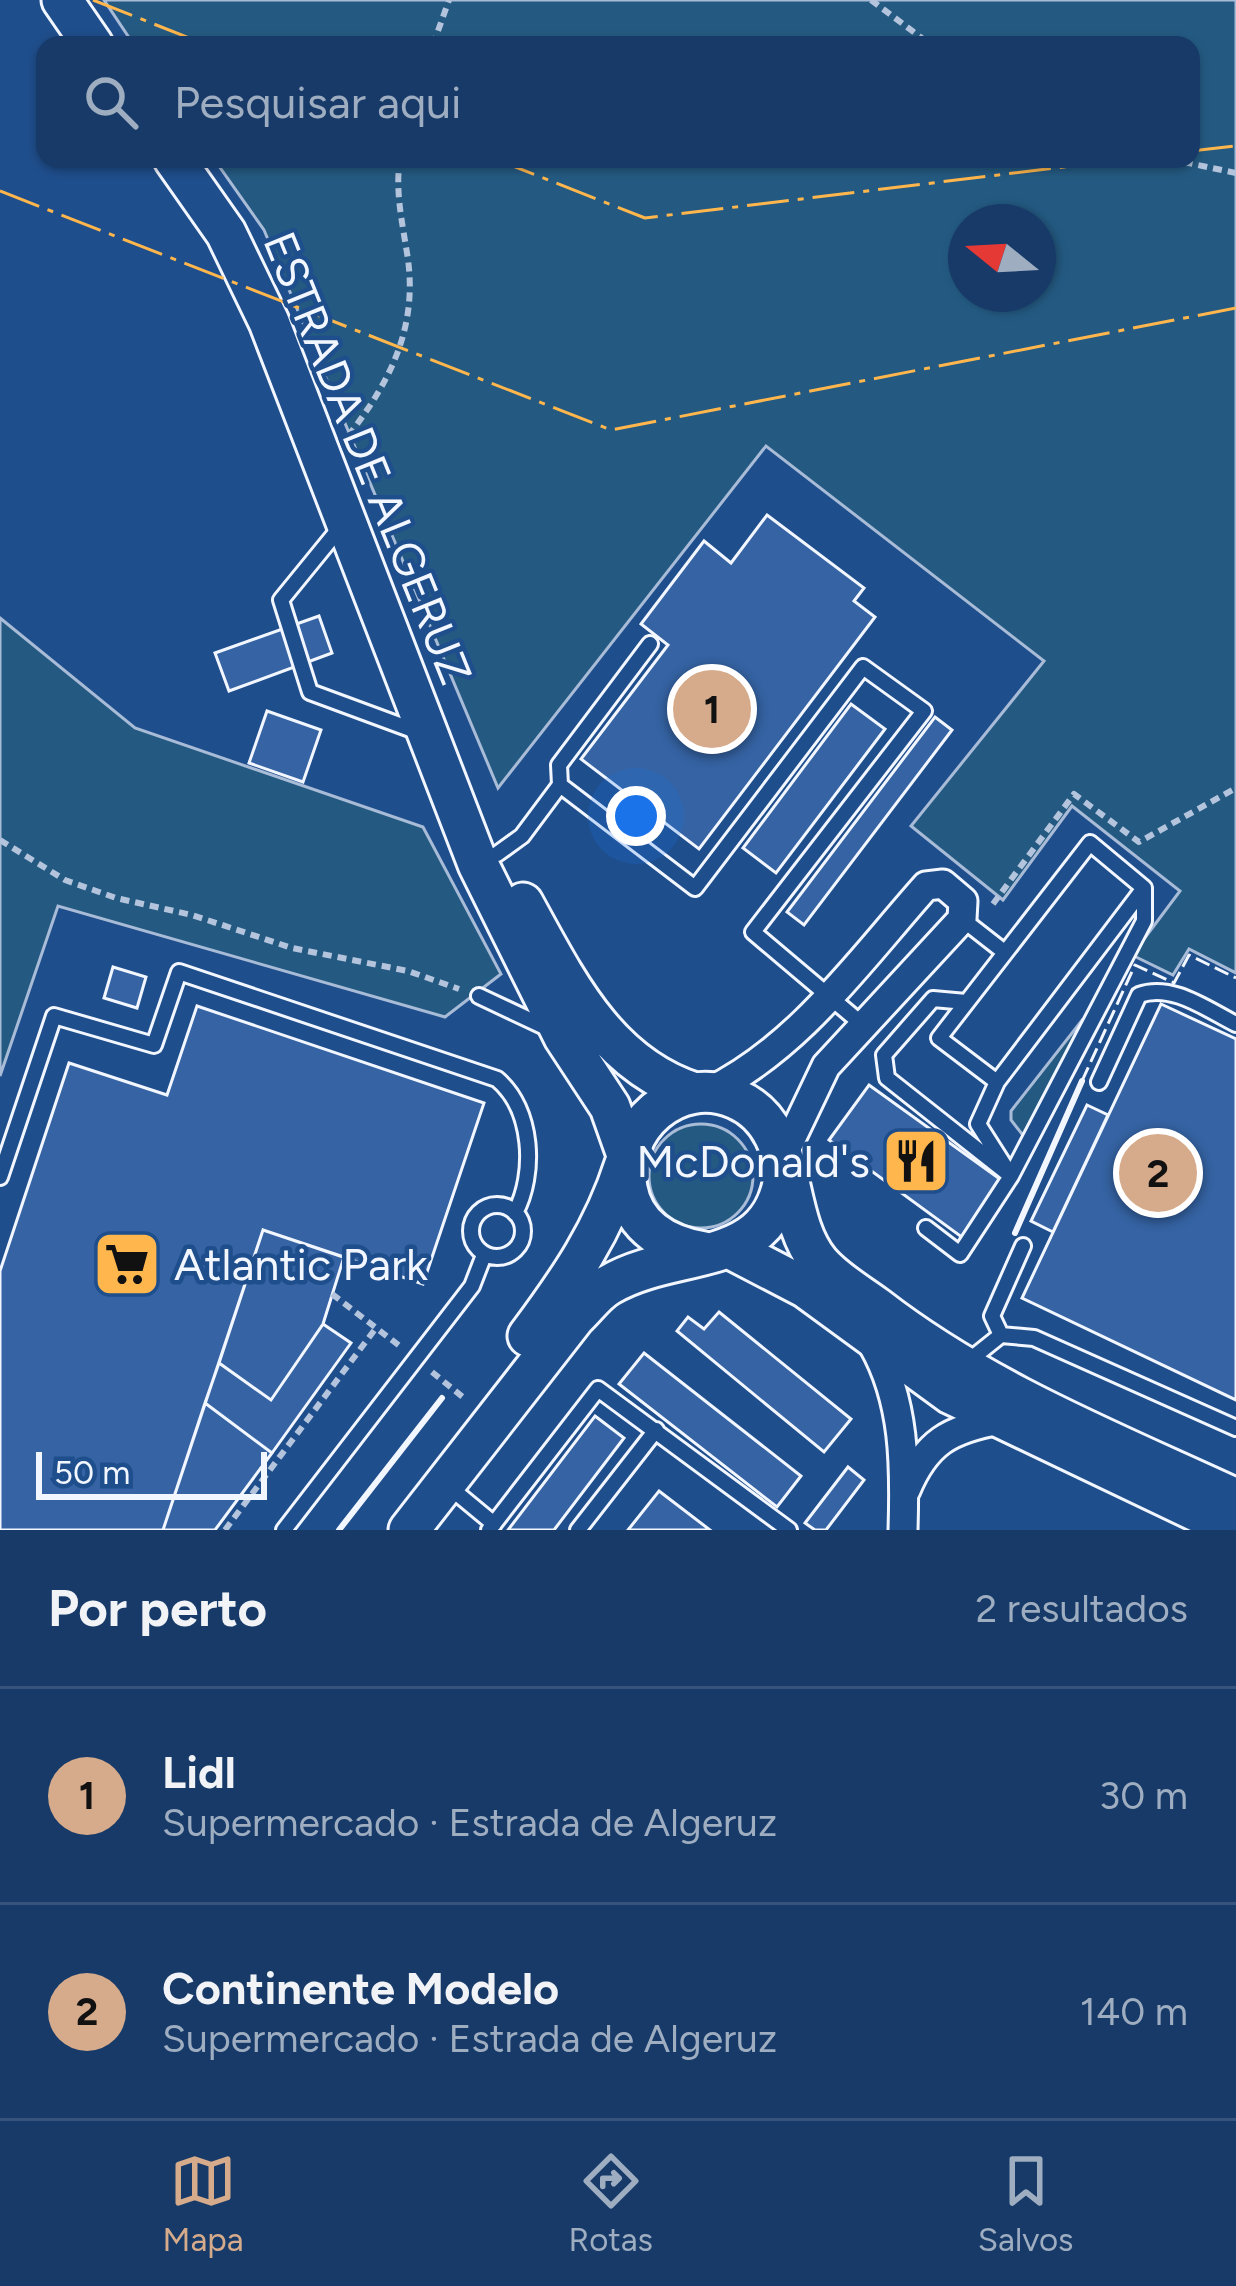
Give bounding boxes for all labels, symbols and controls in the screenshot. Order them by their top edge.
search box [36,36,1200,168]
icon: search [78,69,144,135]
text: Pesquisar aqui [174,75,461,129]
north arrow [948,204,1056,312]
street label: ESTRADA DE ALGERUZ [253,224,483,692]
pin: 1 [673,664,751,754]
your location [606,786,666,846]
restaurant icon: McDonald's [881,1126,951,1196]
pin: 2 [1119,1128,1197,1218]
place label: McDonald's [636,1134,870,1188]
supermarket icon: Atlantic Park [92,1229,162,1299]
place label: Atlantic Park [174,1237,428,1291]
scale bar [36,1446,267,1499]
text: 50 m [54,1453,130,1492]
text: Por perto [48,1578,267,1639]
text: 2 resultados [975,1585,1188,1632]
text: Lidl [162,1745,236,1799]
text: 1 [79,1772,95,1819]
text: 30 m [1099,1772,1188,1819]
text: Supermercado · Estrada de Algeruz [162,1799,777,1846]
text: Continente Modelo [162,1961,559,2015]
text: 2 [76,1988,98,2035]
text: 140 m [1080,1988,1188,2035]
text: Supermercado · Estrada de Algeruz [162,2015,777,2062]
tab: Mapa [162,2148,244,2259]
tab: Rotas [569,2148,653,2259]
tab: Salvos [978,2148,1074,2259]

